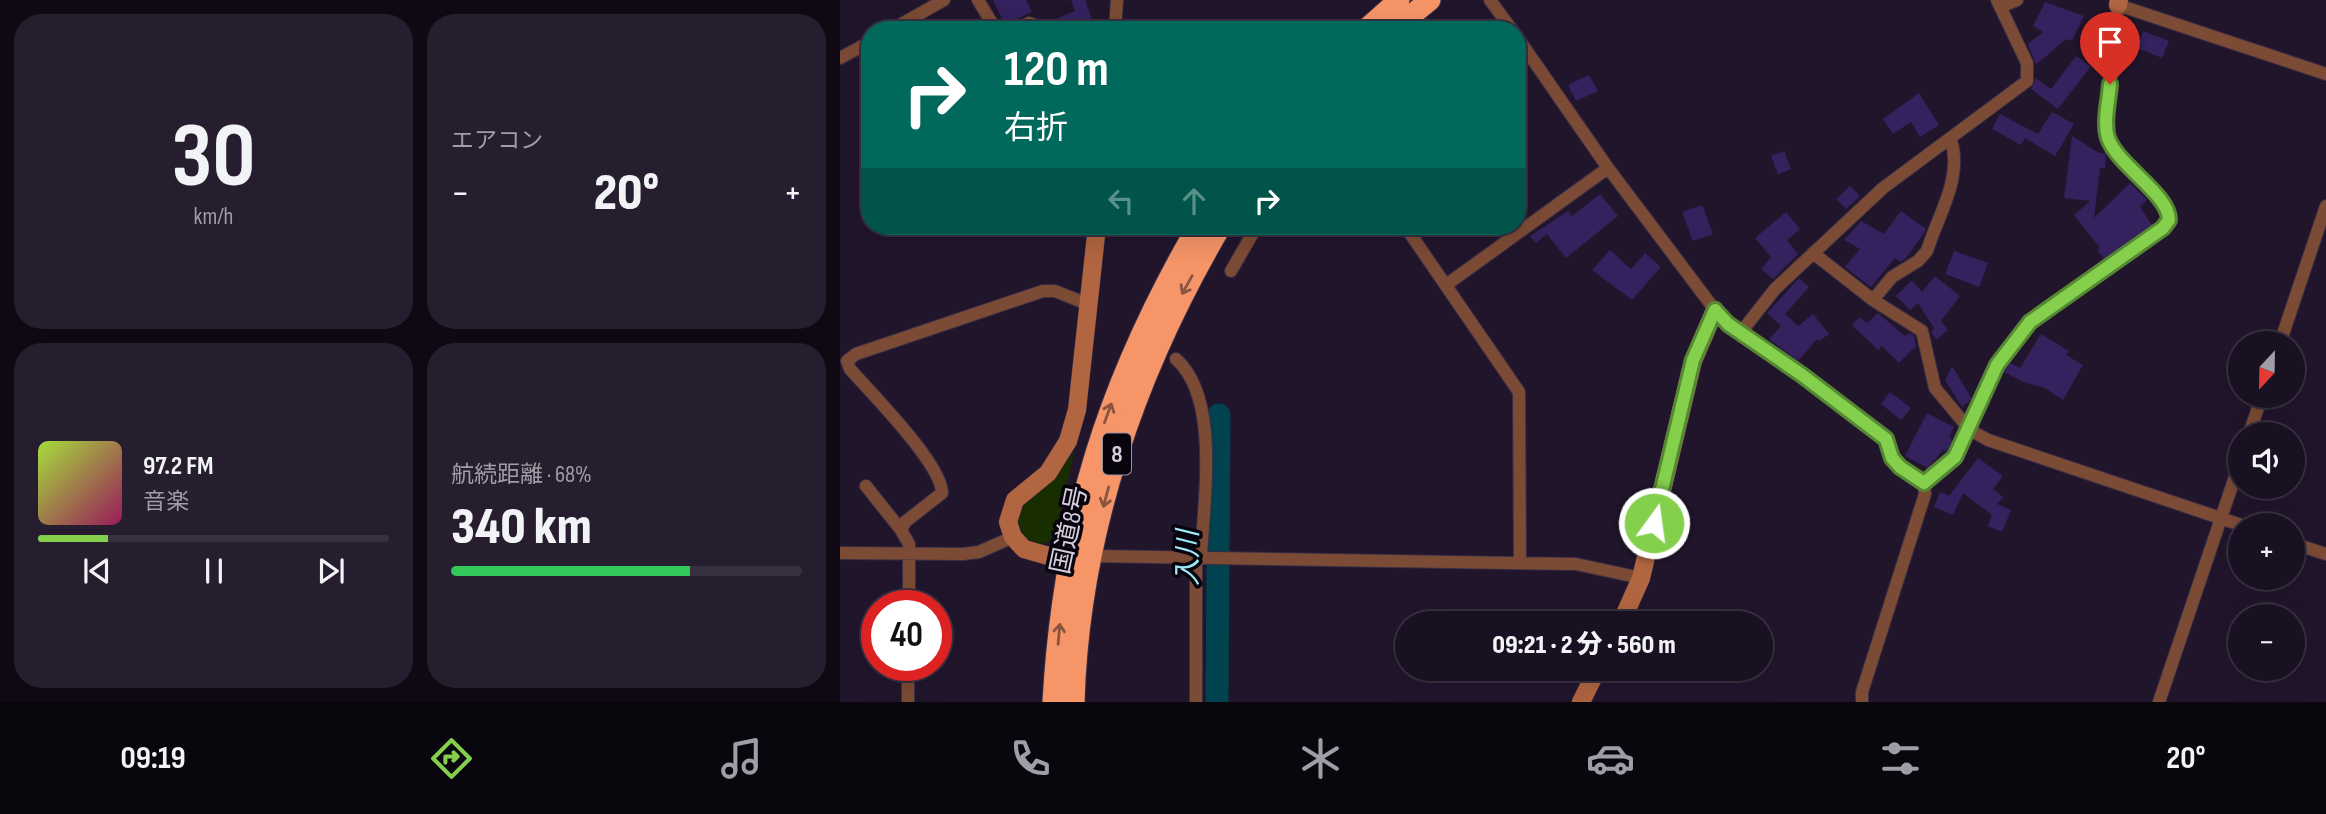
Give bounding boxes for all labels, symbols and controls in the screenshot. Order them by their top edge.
pin [2080,12.0,2140,84]
icon: arrive [2091,23,2129,61]
text: 120 m [1004,41,1109,100]
icon: right [889,49,980,140]
text: 30 [171,103,256,212]
text: 右折 [1004,109,1068,148]
text: エアコン [451,127,543,155]
text: 20° [594,162,659,225]
text: − [451,171,470,216]
text: + [783,171,802,216]
icon: left [1102,182,1140,220]
icon: ahead [1175,182,1213,220]
icon: right [1248,182,1286,220]
text: km/h [194,203,233,231]
one-way arrow [1180,274,1194,294]
north arrow [2228,331,2305,408]
map controls [2228,331,2305,681]
one-way arrow [1103,402,1116,424]
button: sound [2228,422,2305,499]
road number: 8 [1103,434,1131,475]
text: 97.2 FM [143,451,213,482]
text: 航続距離 · 68% [451,461,592,489]
street label: 国道8号 [1046,483,1094,577]
one-way arrow [1099,485,1112,508]
position arrow [1617,486,1691,560]
text: 音楽 [143,488,189,516]
text: 340 km [451,496,592,559]
button: + [2228,513,2305,590]
water label: 入川 [1172,527,1205,586]
icon: previous [78,552,116,590]
icon: pause [195,552,233,590]
icon: next [312,552,350,590]
speed limit sign: 40 [861,590,952,681]
button: − [2228,604,2305,681]
one-way arrow [1053,623,1066,646]
text: 09:21 · 2 分 · 560 m [1492,630,1676,661]
icon: directions [427,734,476,783]
icon: music [717,734,766,783]
icon: phone [1006,734,1055,783]
icon: climate [1296,734,1345,783]
icon: car [1586,734,1635,783]
icon: filters [1876,734,1925,783]
text: 09:19 [120,739,186,778]
text: 20° [2166,739,2205,778]

